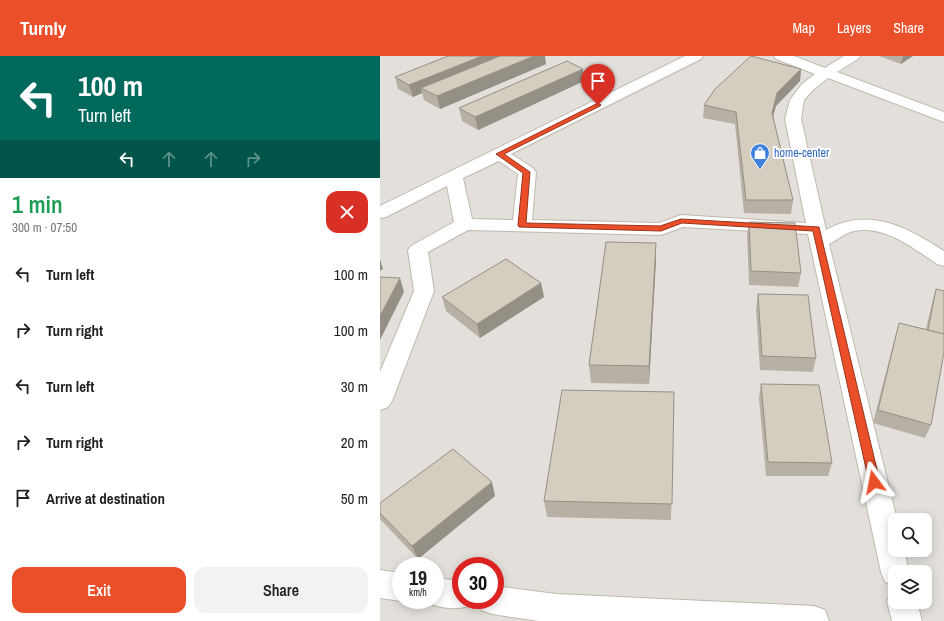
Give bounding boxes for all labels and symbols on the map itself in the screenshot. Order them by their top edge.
pin [581,64,615,105]
shop icon: home-center [749,142,771,170]
place label: home-center [774,145,830,161]
position arrow [853,461,895,503]
speed limit sign: 30 [452,557,504,609]

